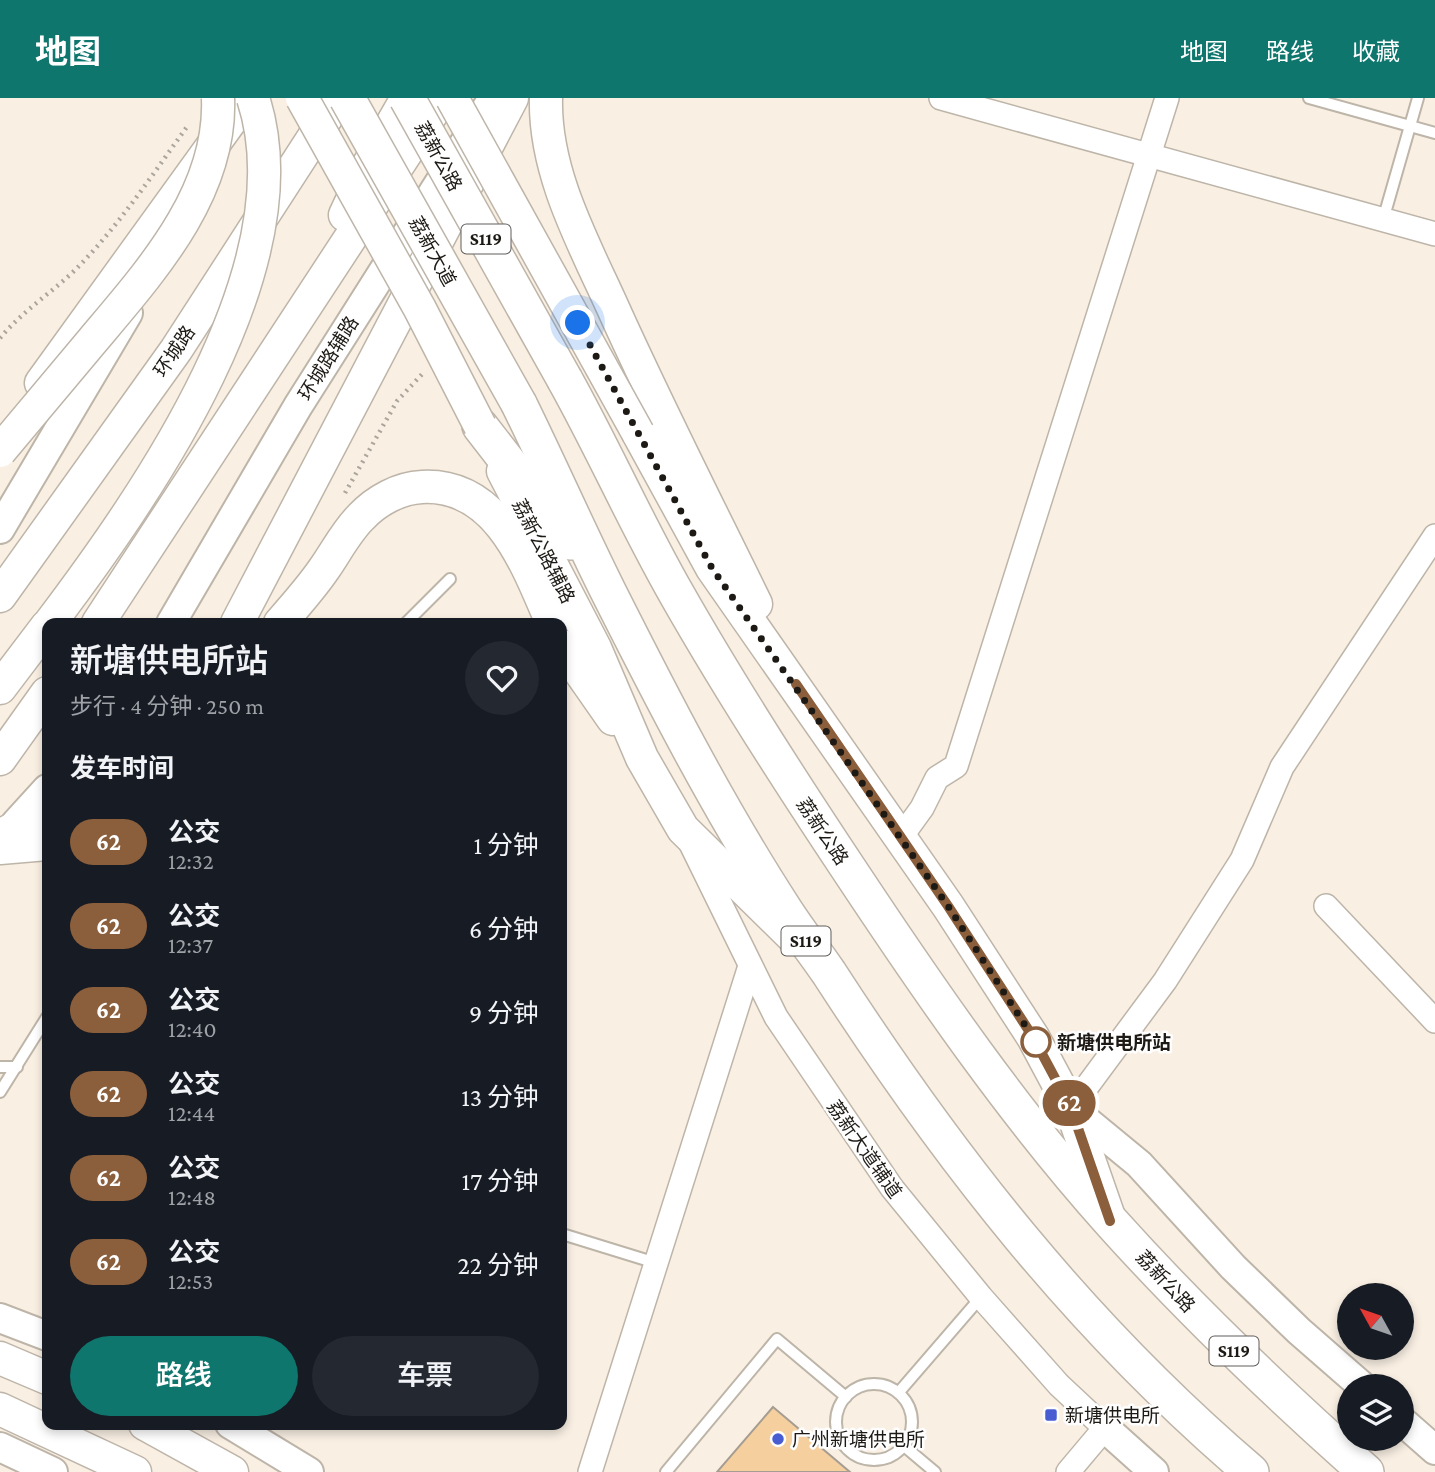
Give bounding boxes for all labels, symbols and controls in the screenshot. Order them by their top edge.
text: 地图 [35,33,101,70]
text: 地图 [1180,38,1228,65]
text: 路线 [1266,38,1314,65]
text: 收藏 [1352,38,1400,65]
street label: 荔新公路 [411,118,466,195]
street label: 荔新大道 [405,213,460,290]
road number: S119 [462,224,510,254]
your location [560,305,595,340]
street label: 环城路辅路 [294,312,363,404]
street label: 环城路 [150,322,199,381]
street label: 荔新公路辅路 [508,496,579,607]
button: heart [465,641,539,715]
text: 新塘供电所站 [70,642,268,679]
text: 步行 · 4 分钟 · 250 m [70,693,264,719]
text: 发车时间 [70,754,174,783]
street label: 荔新公路 [793,794,853,869]
text: 公交 [168,818,220,847]
text: 62 [96,828,121,855]
text: 1 分钟 [473,831,539,860]
text: 12:32 [168,848,214,874]
text: 公交 [168,902,220,931]
text: 62 [96,912,121,939]
text: 6 分钟 [469,915,539,944]
road number: S119 [782,926,830,956]
text: 12:37 [168,932,213,958]
text: 公交 [168,986,220,1015]
text: 62 [96,996,121,1023]
text: 9 分钟 [469,999,539,1028]
text: 12:40 [168,1016,217,1042]
marker: 新塘供电所站 [1021,1027,1051,1057]
place label: 新塘供电所站 [1057,1032,1171,1053]
text: 公交 [168,1070,220,1099]
text: 62 [96,1080,121,1107]
line badge: 62 [1038,1080,1100,1126]
text: 13 分钟 [461,1083,539,1112]
text: 62 [1057,1089,1081,1116]
street label: 荔新大道辅道 [823,1097,906,1202]
text: 12:44 [168,1100,215,1126]
text: 公交 [168,1154,220,1183]
text: 62 [96,1164,121,1191]
text: 17 分钟 [462,1167,539,1196]
text: 12:48 [168,1184,216,1210]
text: 公交 [168,1238,220,1267]
street label: 荔新公路 [1132,1246,1199,1316]
text: 62 [96,1248,121,1275]
text: 22 分钟 [457,1251,539,1280]
text: 12:53 [168,1268,213,1294]
north arrow [1337,1283,1414,1360]
map controls [1337,1283,1414,1451]
button: 路线 [70,1336,298,1416]
button: 车票 [312,1336,539,1416]
road number: S119 [1210,1336,1258,1366]
button: layers [1337,1374,1414,1451]
place label: 新塘供电所 [1065,1405,1160,1426]
marker: 新塘供电所 [1043,1407,1059,1423]
place label: 广州新塘供电所 [792,1429,925,1450]
marker: 广州新塘供电所 [770,1431,786,1447]

